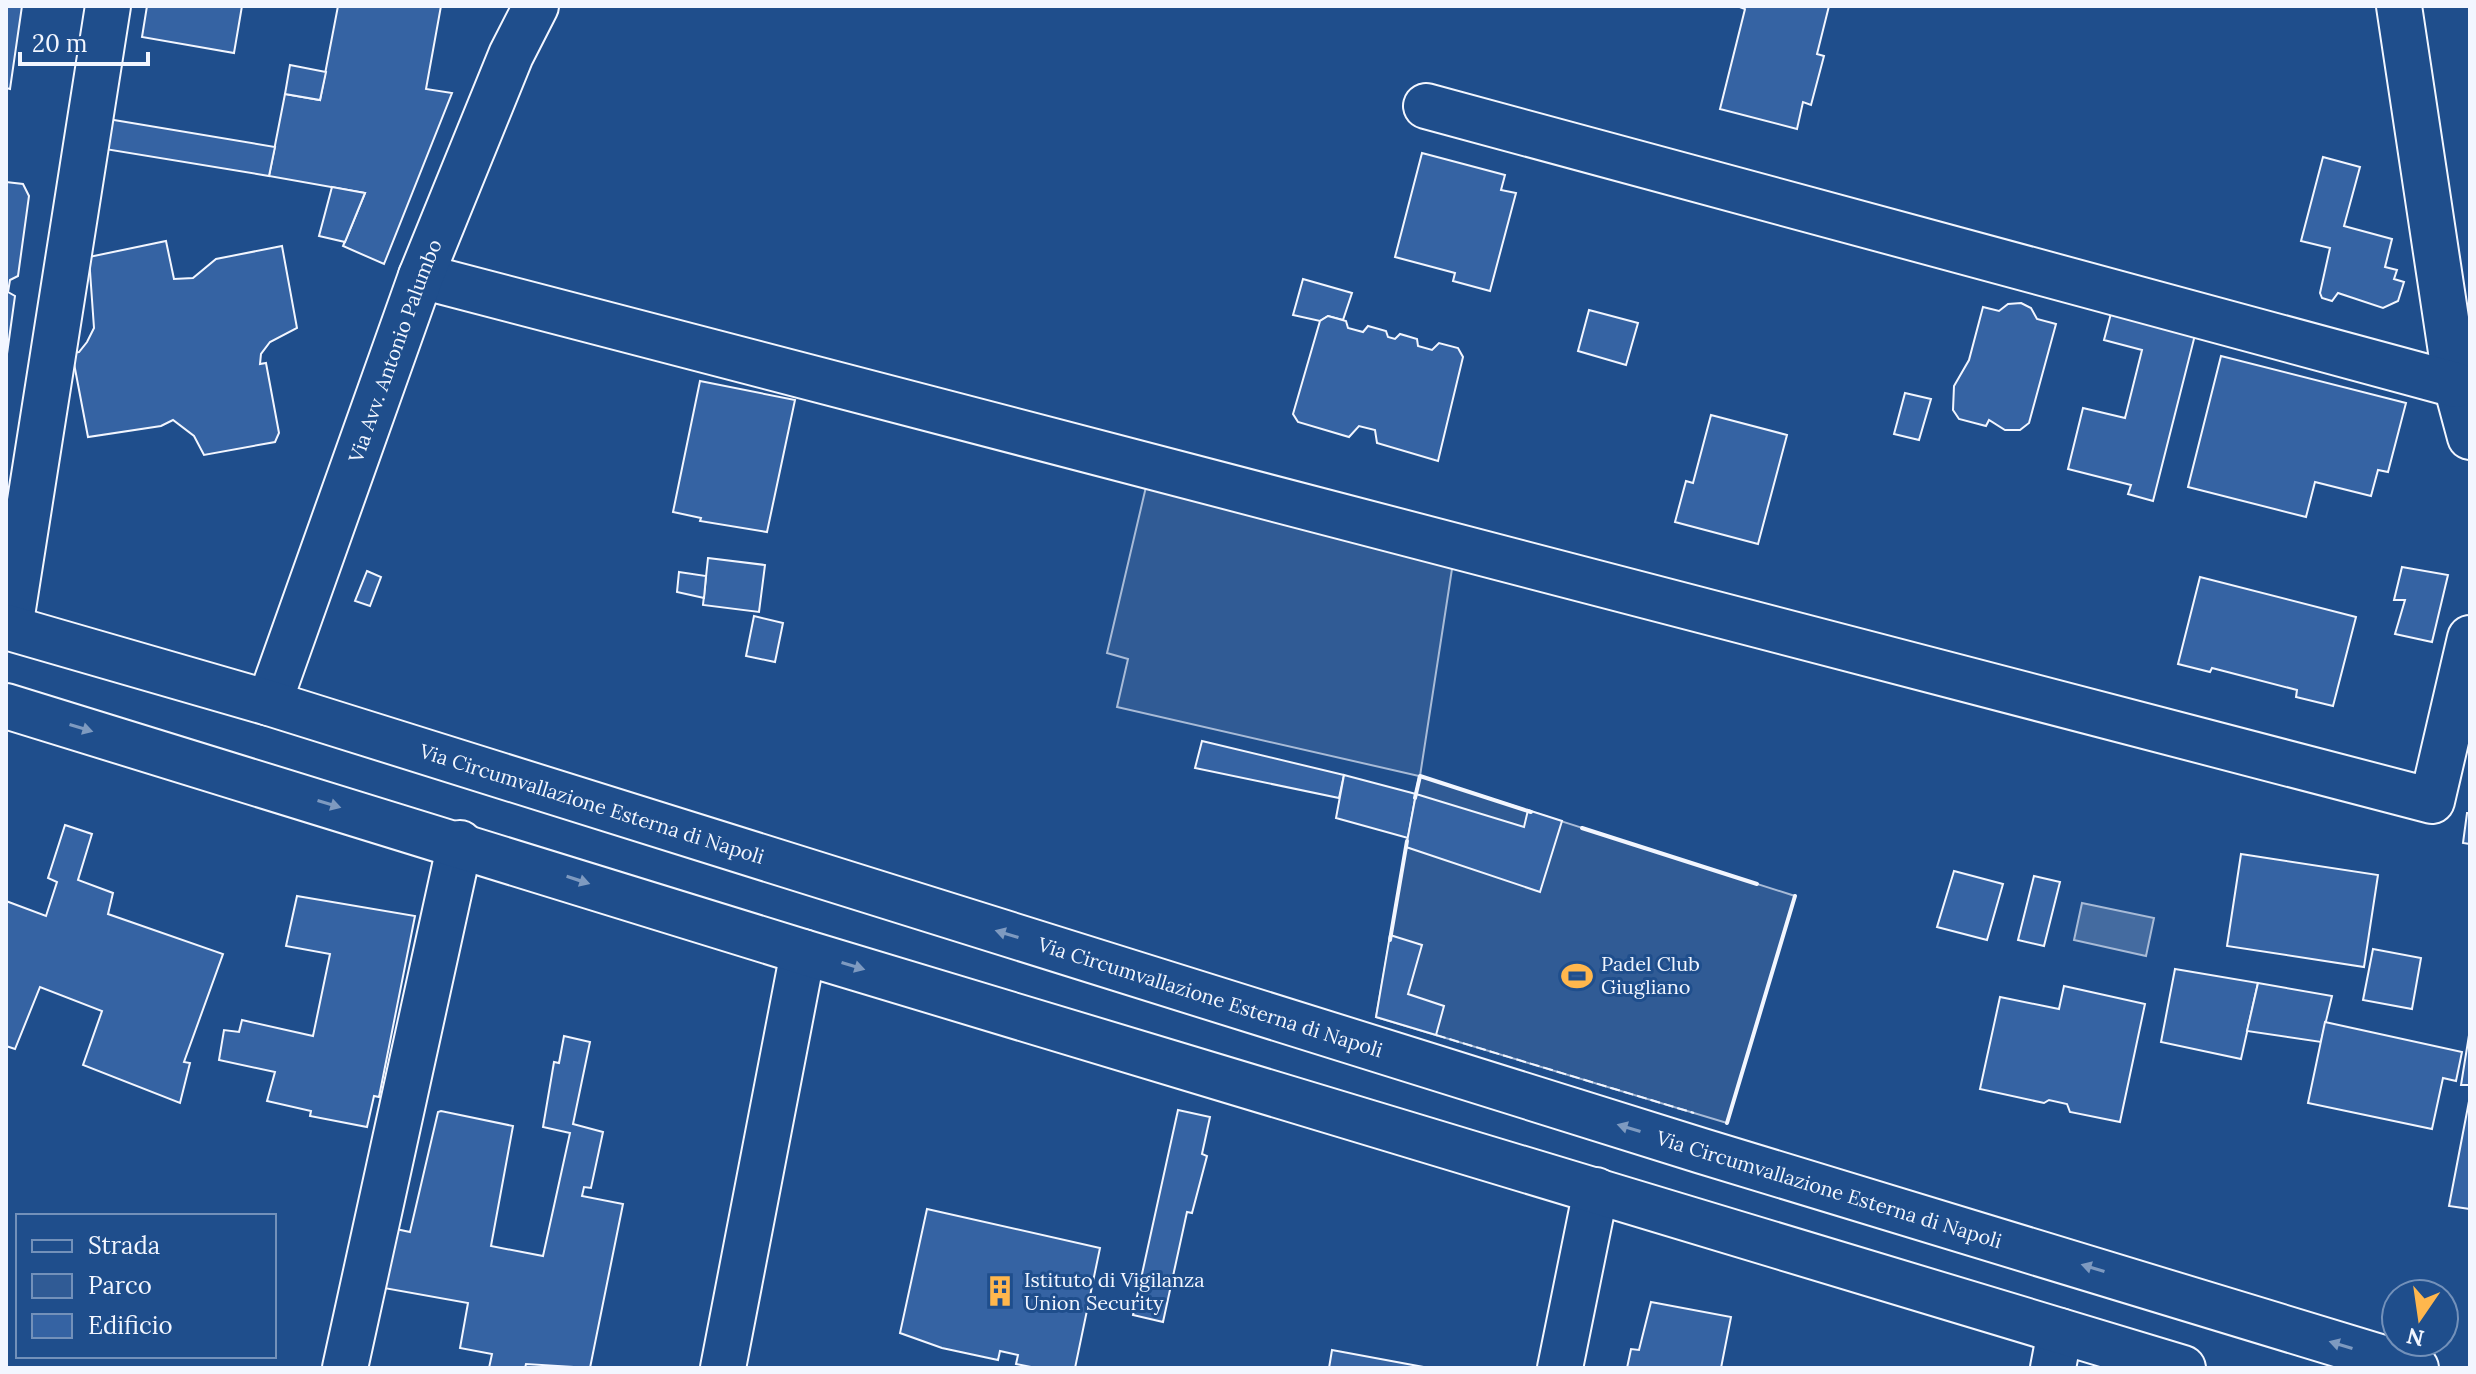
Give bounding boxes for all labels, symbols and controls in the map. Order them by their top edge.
scale bar [20,16,148,66]
text: 20 m [32,28,88,59]
street label: Via Avv. Antonio Palumbo [342,235,447,467]
one-way arrow [69,722,93,735]
street label: Via Circumvallazione Esterna di Napoli [416,738,767,869]
one-way arrow [318,798,342,811]
one-way arrow [566,875,590,887]
one-way arrow [995,927,1019,940]
street label: Via Circumvallazione Esterna di Napoli [1034,931,1386,1062]
place label: Padel Club Giugliano [1601,951,1700,999]
sports icon: Padel Club Giugliano [1560,959,1594,993]
one-way arrow [841,960,865,973]
one-way arrow [1617,1122,1641,1134]
street label: Via Circumvallazione Esterna di Napoli [1653,1124,2005,1253]
legend [16,1214,276,1358]
text: Strada [88,1230,160,1261]
one-way arrow [2080,1262,2104,1274]
place label: Istituto di Vigilanza Union Security [1024,1267,1205,1315]
text: Parco [88,1270,152,1301]
building icon: Istituto di Vigilanza Union Security [983,1274,1017,1308]
north arrow [2380,1278,2460,1358]
text: Edificio [88,1310,173,1341]
text: N [2404,1322,2427,1353]
one-way arrow [2329,1338,2353,1351]

